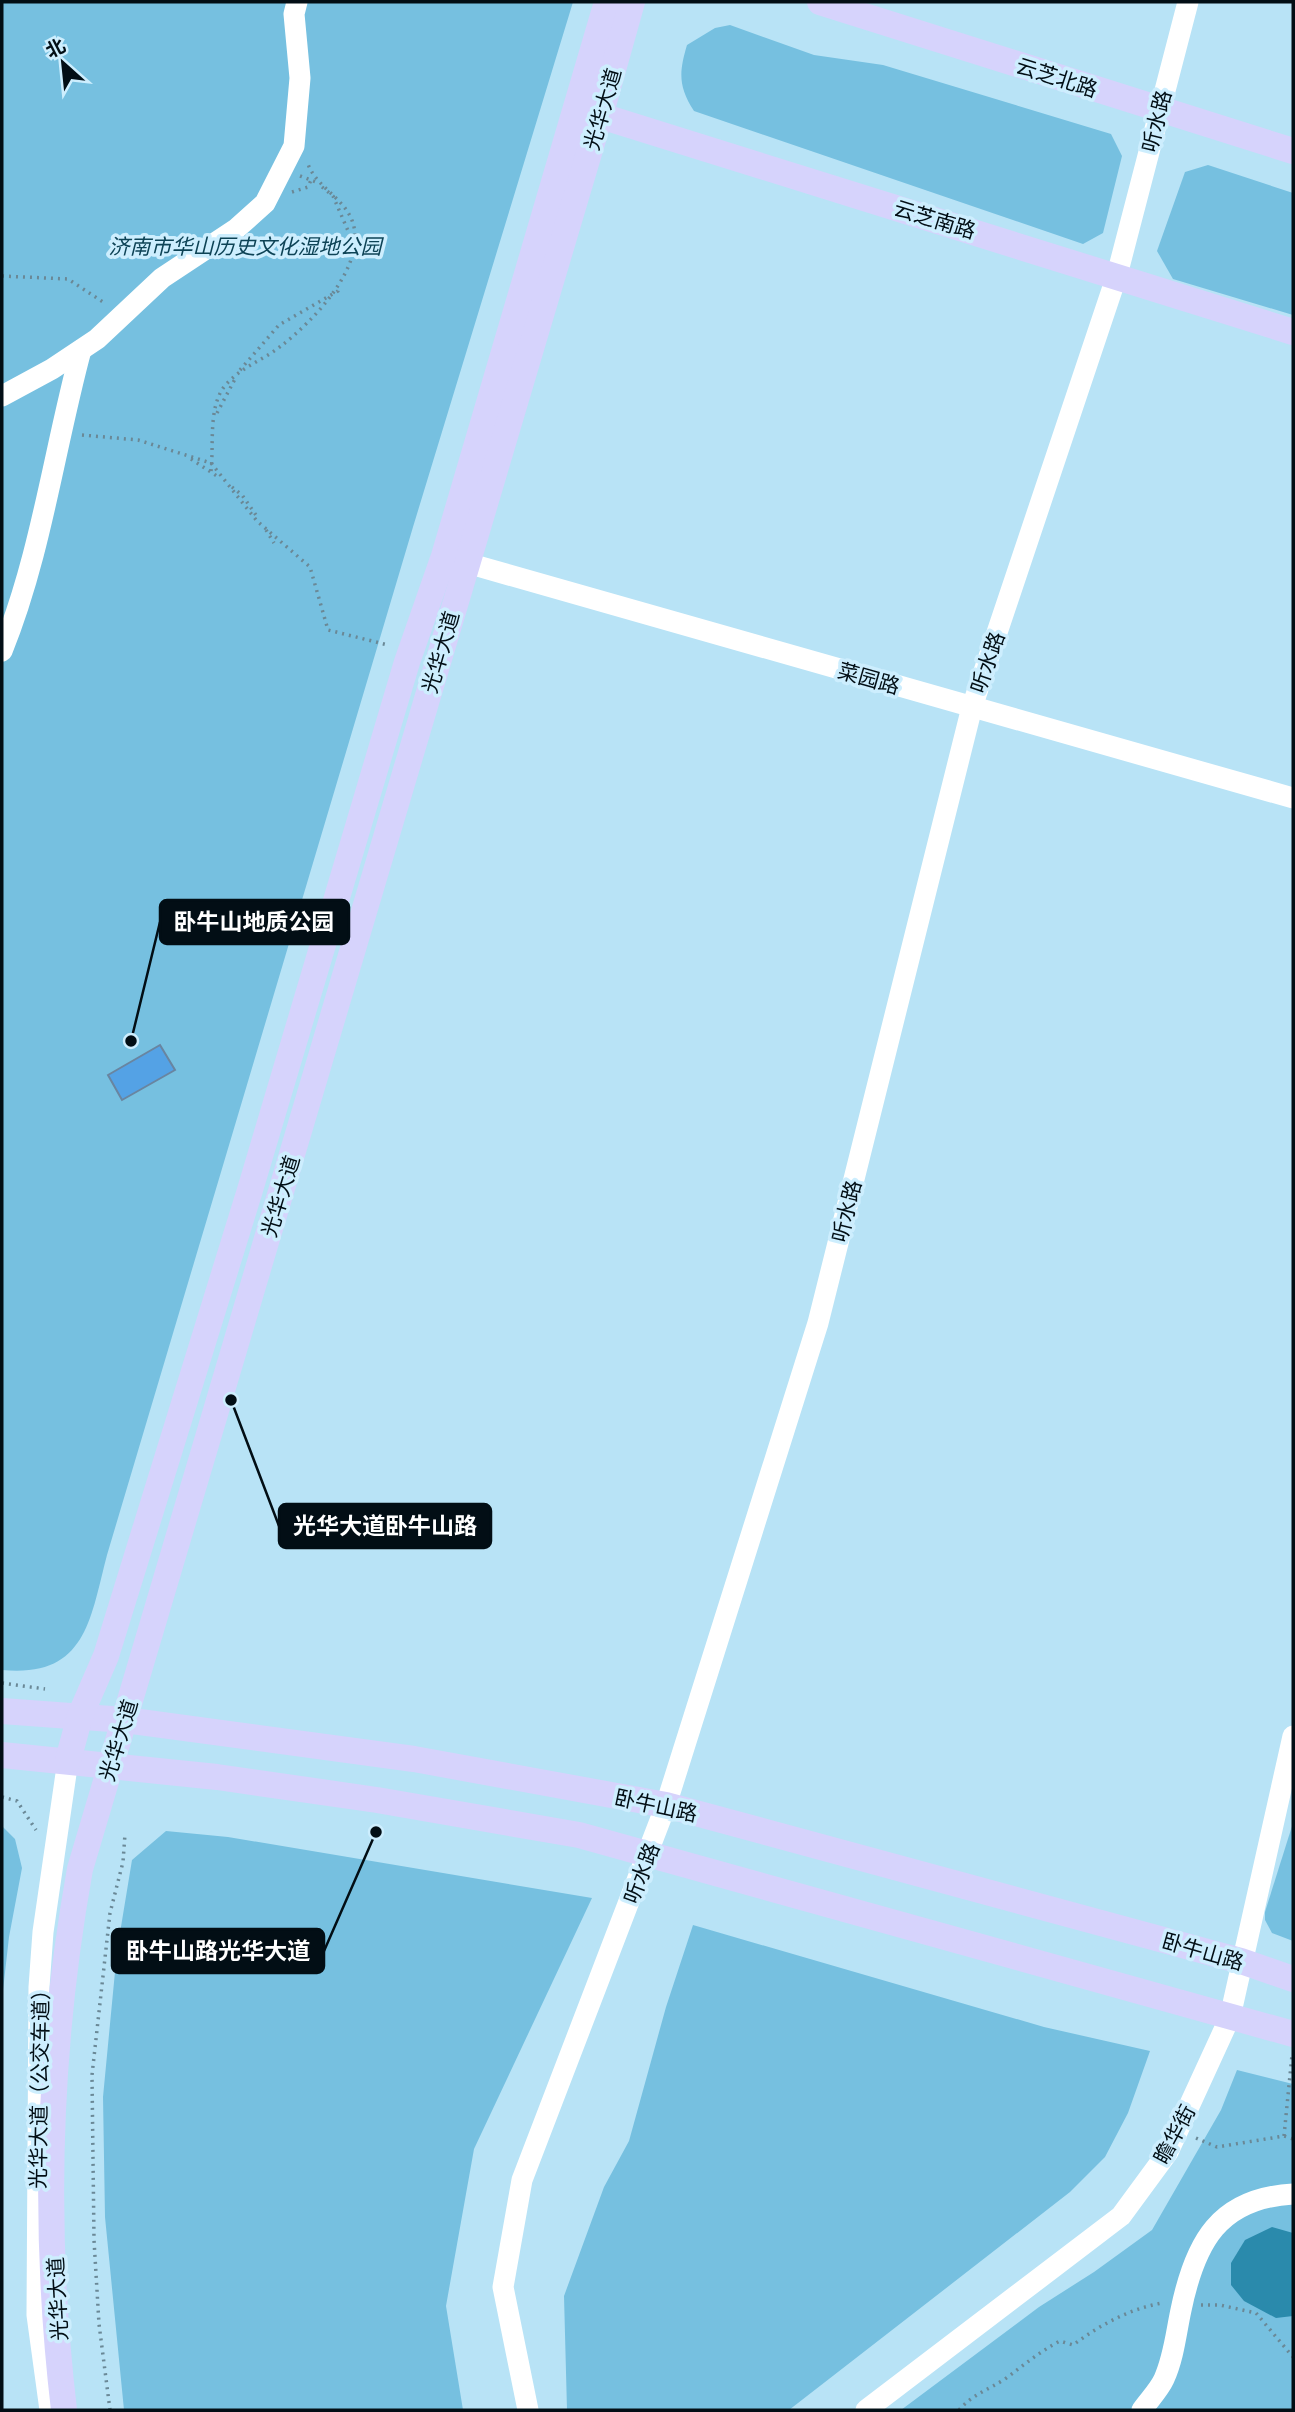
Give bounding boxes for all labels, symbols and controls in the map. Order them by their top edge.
north arrow [28,28,98,98]
text: 北 [41,33,69,63]
street label: 云芝北路 [1013,51,1101,103]
street label: 光华大道 [577,65,627,153]
street label: 听水路 [1135,87,1177,155]
street label: 云芝南路 [891,193,979,245]
park label: 济南市华山历史文化湿地公园 [109,232,384,260]
street label: 光华大道 [415,608,465,696]
street label: 听水路 [964,628,1010,696]
street label: 菜园路 [835,656,903,700]
callout: 卧牛山地质公园 [160,900,349,944]
text: 卧牛山地质公园 [174,906,335,936]
street label: 光华大道 [254,1152,306,1240]
street label: 听水路 [825,1177,867,1245]
callout: 光华大道卧牛山路 [279,1504,491,1548]
text: 光华大道卧牛山路 [293,1510,477,1540]
street label: 光华大道 [92,1696,144,1784]
street label: 卧牛山路 [612,1783,700,1827]
street label: 听水路 [617,1839,665,1907]
street label: 卧牛山路 [1159,1926,1247,1976]
callout: 卧牛山路光华大道 [112,1929,324,1973]
text: 卧牛山路光华大道 [126,1935,310,1965]
street label: 光华大道（公交车道） [23,1979,55,2189]
street label: 瞻华街 [1147,2100,1201,2168]
street label: 光华大道 [41,2256,73,2342]

